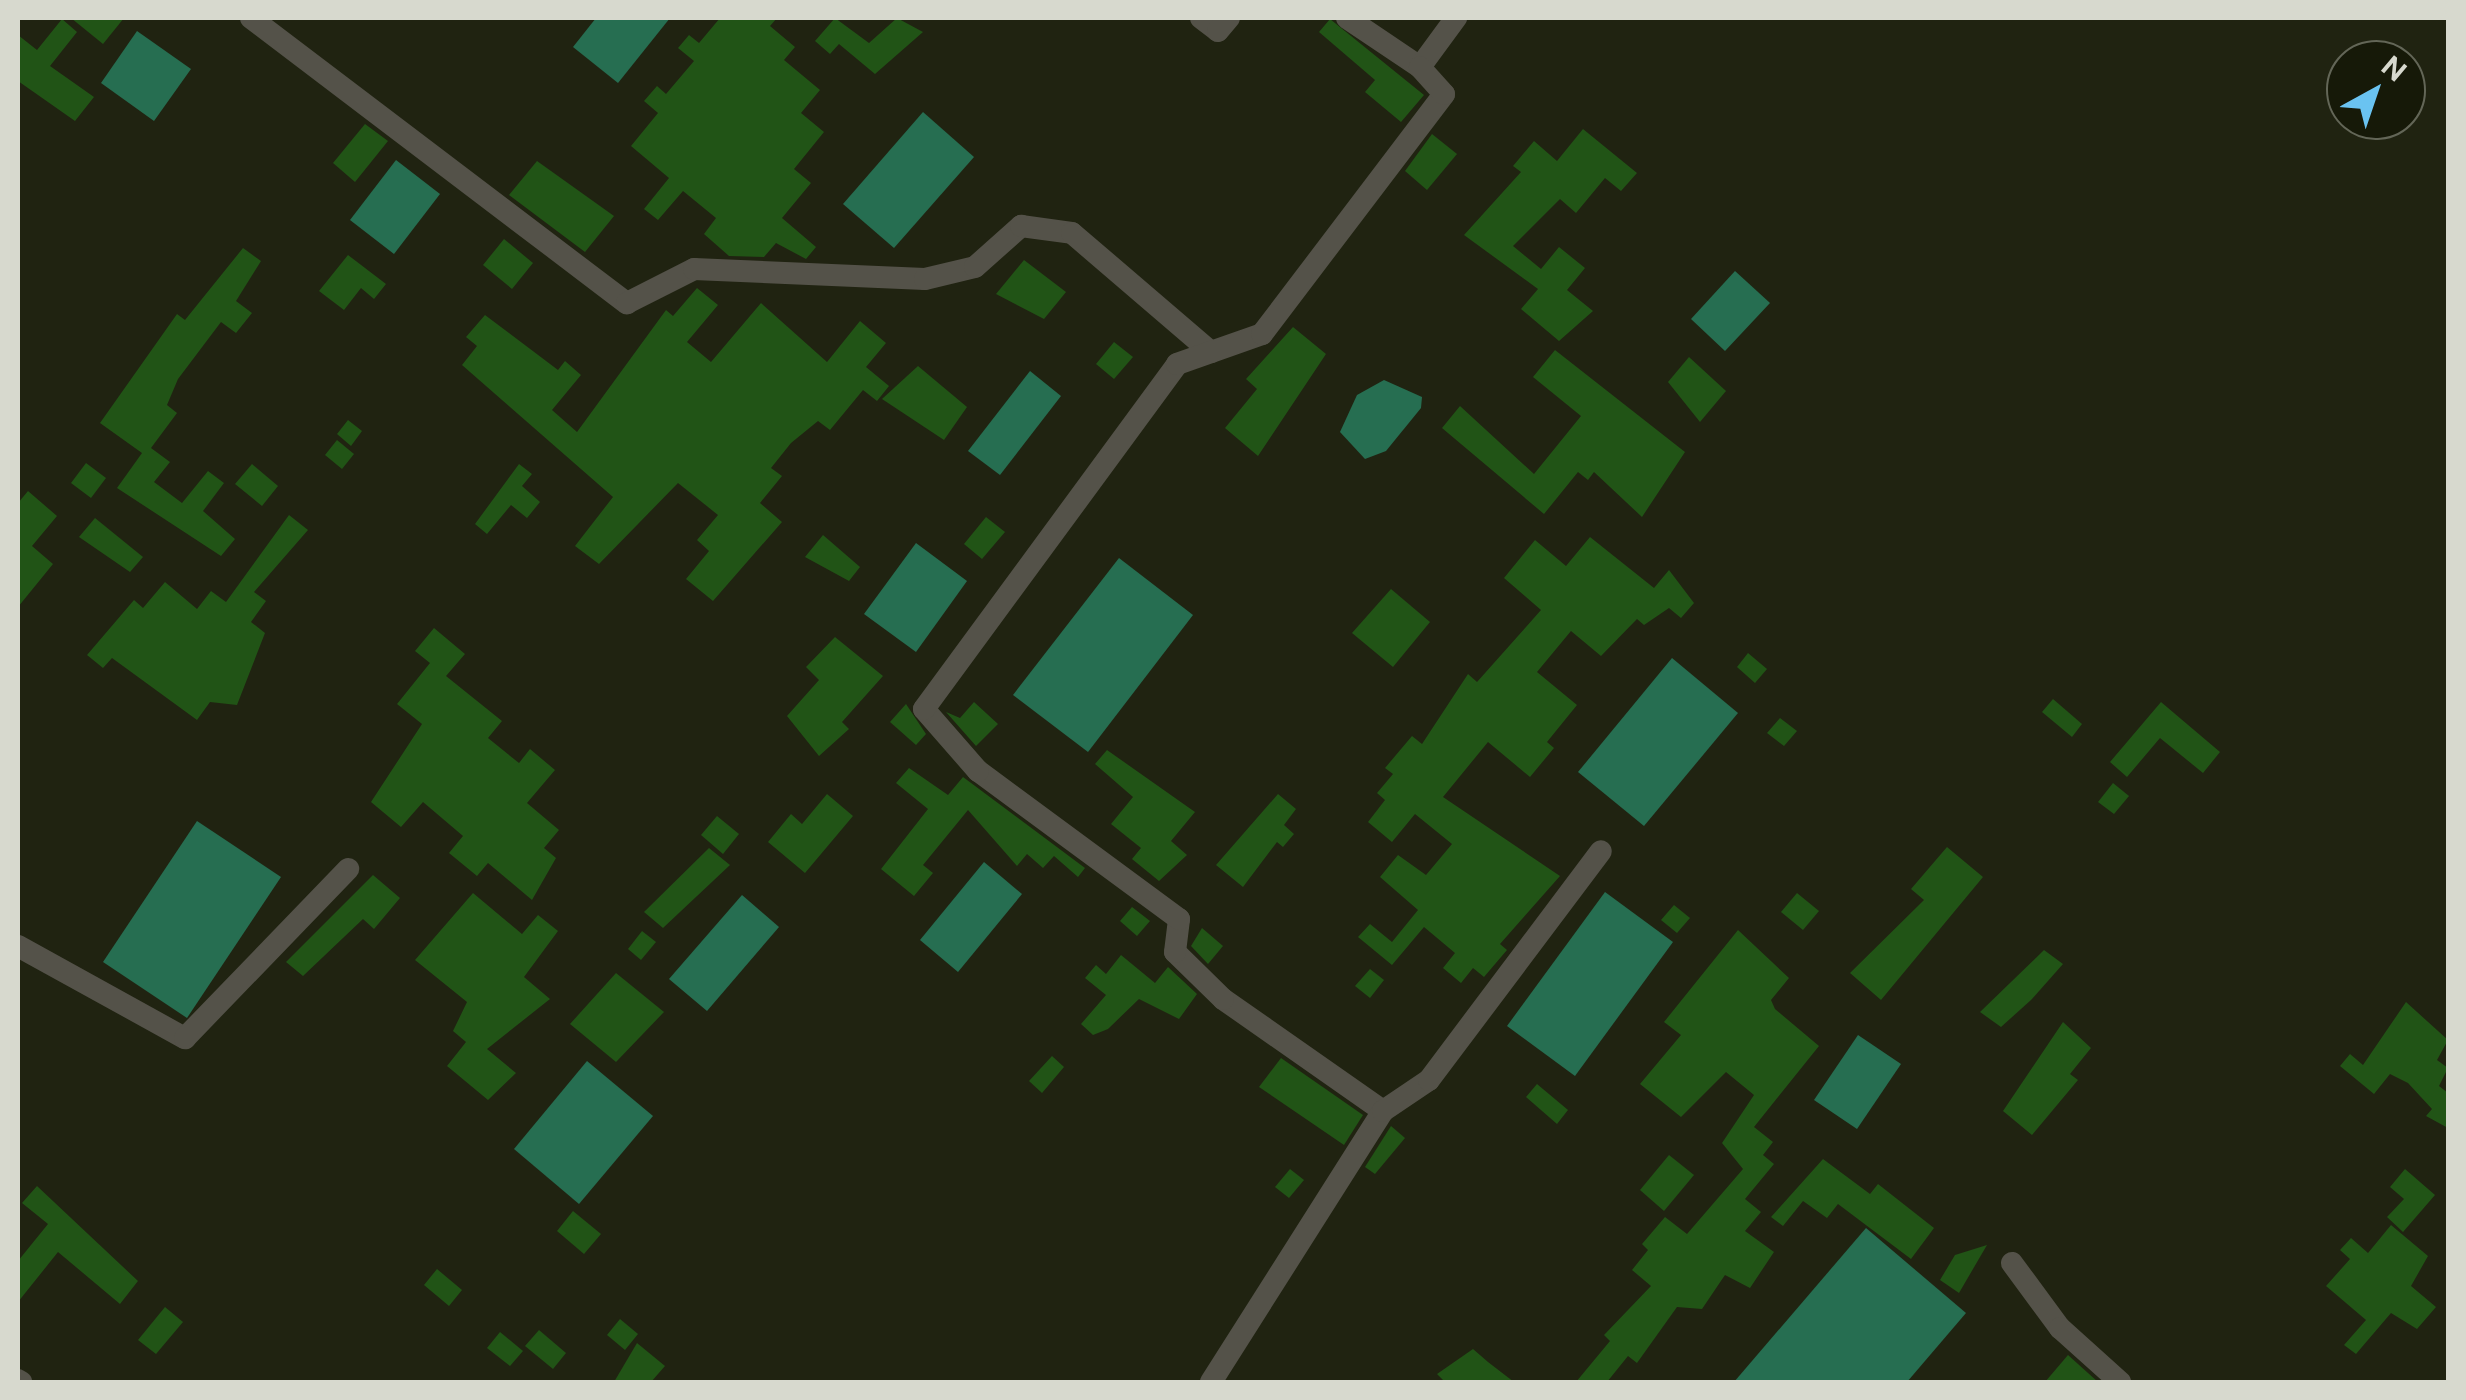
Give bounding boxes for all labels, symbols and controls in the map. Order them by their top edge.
north arrow [2326,40,2426,140]
text: N [2375,48,2413,88]

